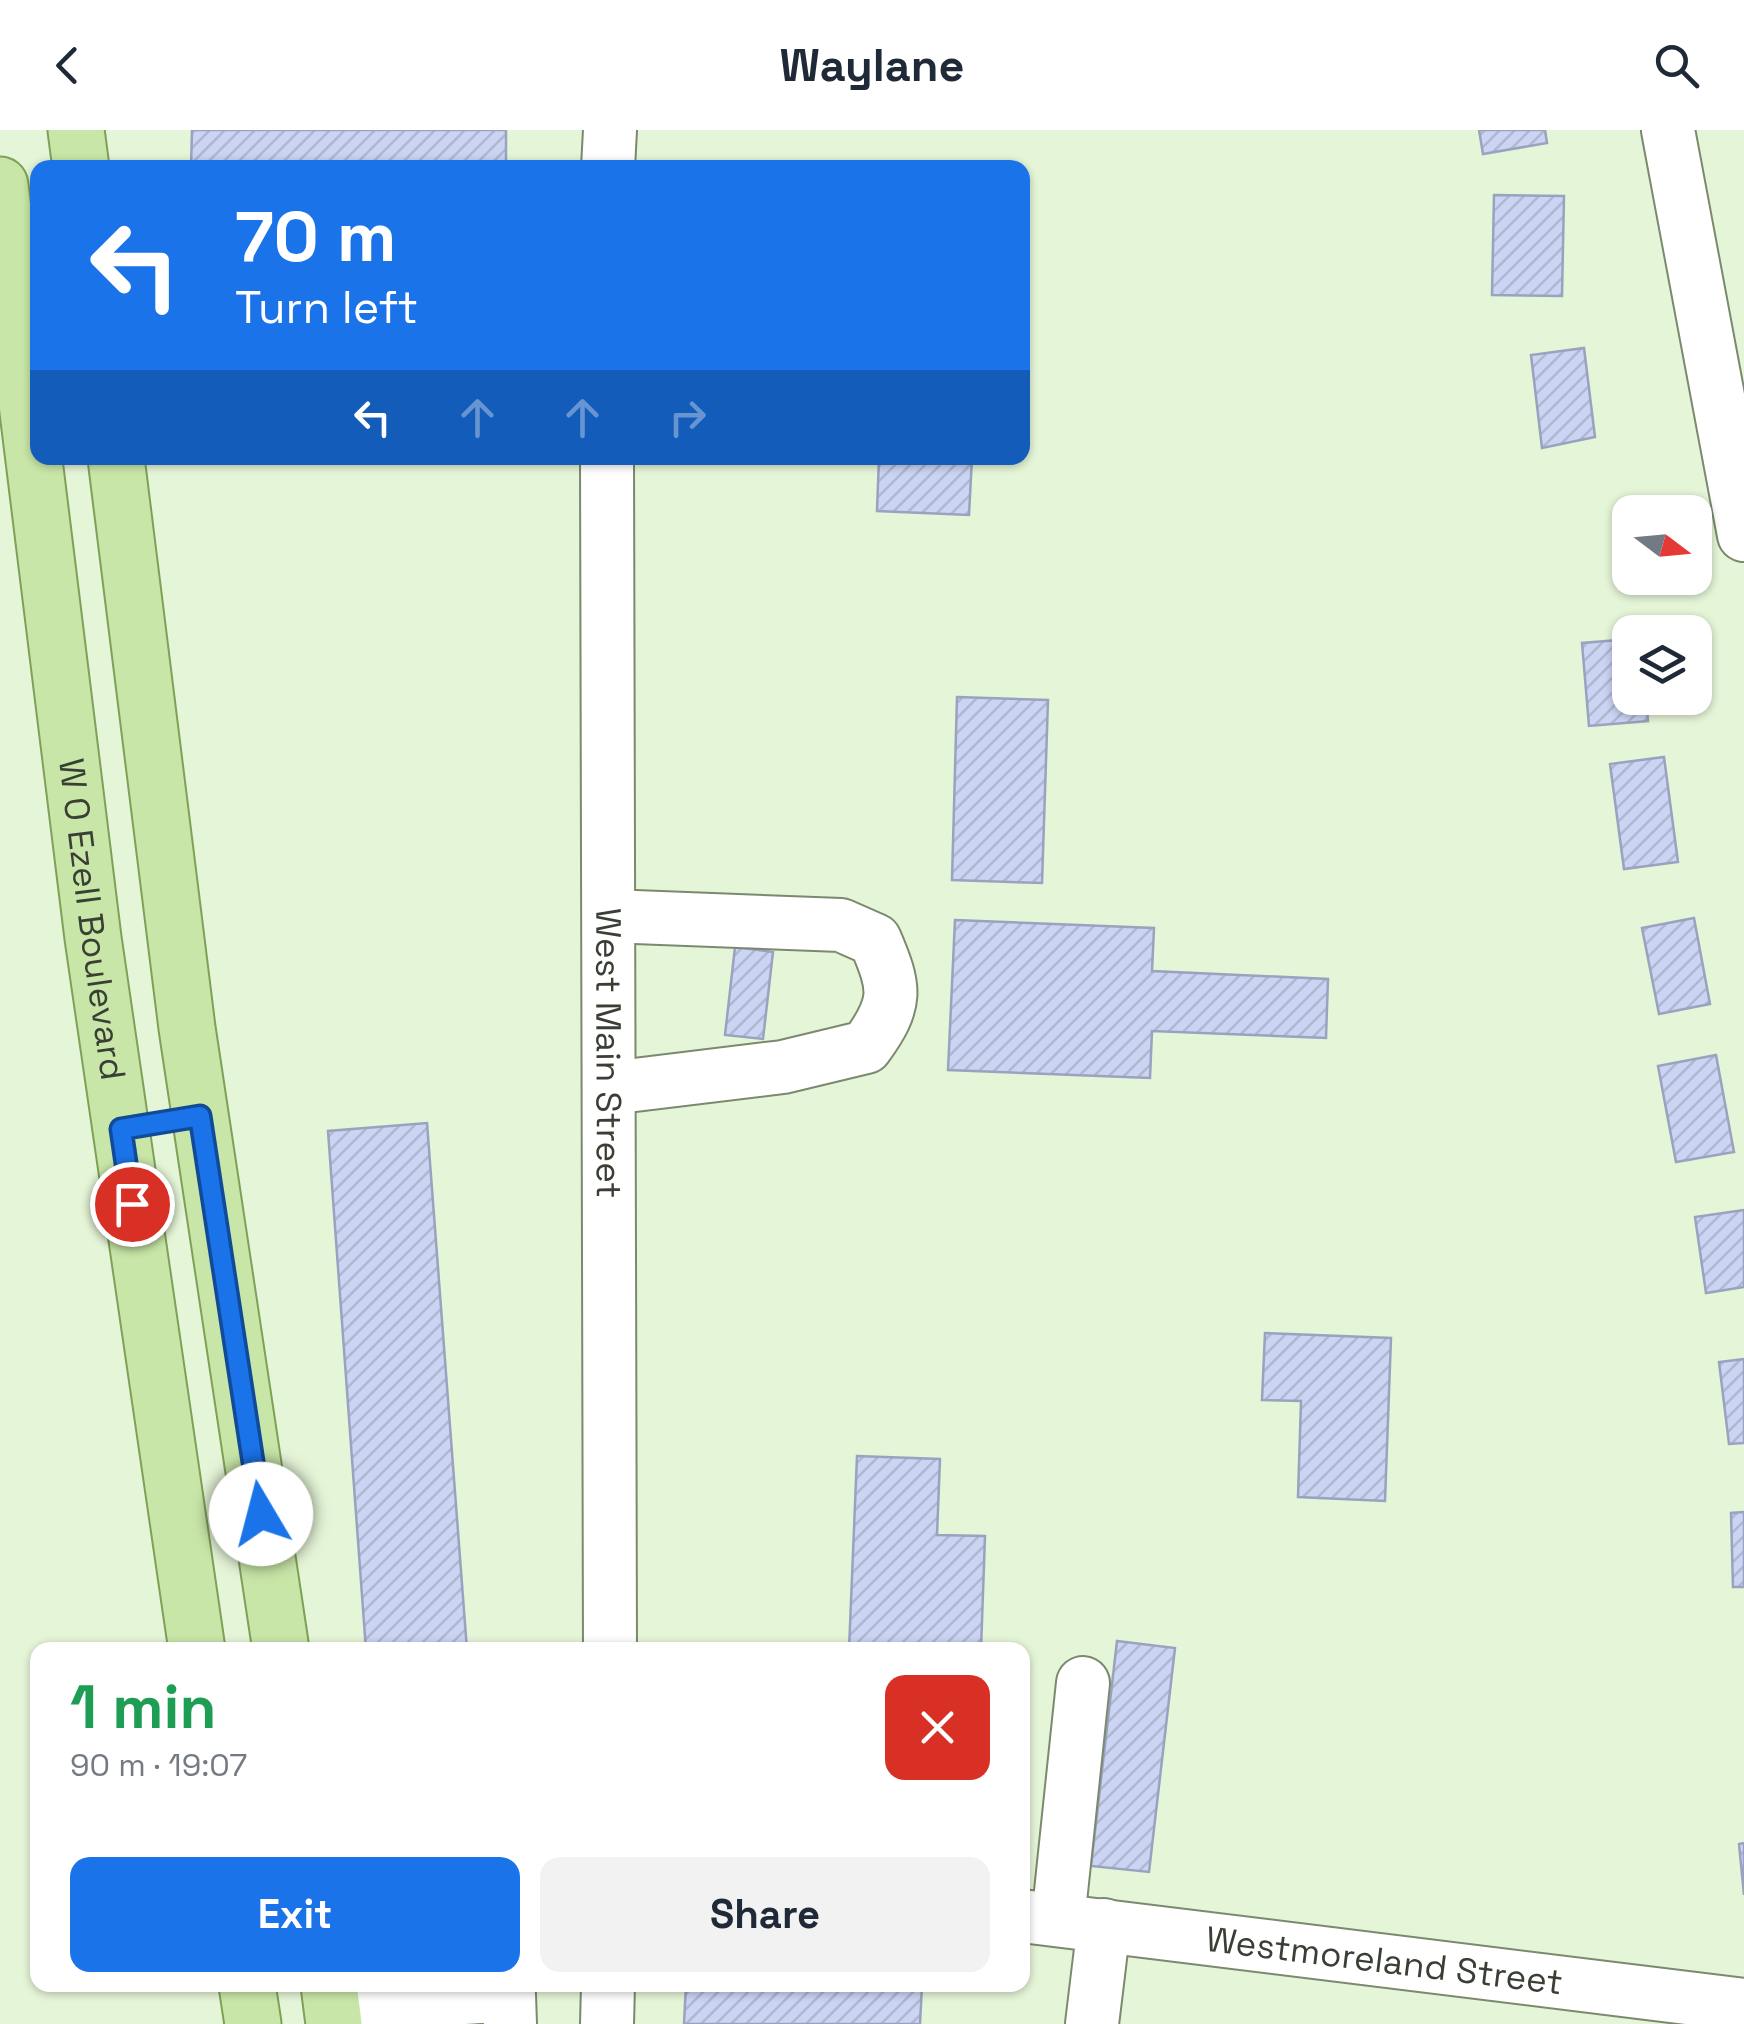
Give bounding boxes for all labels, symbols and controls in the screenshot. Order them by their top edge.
text: Waylane [780,37,964,94]
icon: back [40,38,95,93]
icon: search [1649,38,1704,93]
text: 70 m [235,192,396,281]
icon: left [70,200,200,330]
text: Turn left [235,279,418,336]
icon: left [345,390,400,445]
icon: ahead [450,390,505,445]
icon: ahead [555,390,610,445]
icon: right [660,390,715,445]
north arrow [1612,495,1712,595]
map controls [1612,495,1712,715]
button: layers [1612,615,1712,715]
street label: W O Ezell Boulevard [49,756,136,1083]
street label: West Main Street [586,908,631,1198]
pin [90,1162,175,1247]
icon: arrive [105,1177,160,1232]
position arrow [209,1462,313,1566]
text: 1 min [70,1669,217,1746]
button: close [885,1675,990,1780]
text: 90 m · 19:07 [70,1745,247,1785]
button: Exit [70,1857,520,1972]
button: Share [540,1857,990,1972]
street label: Westmoreland Street [1203,1917,1565,2004]

